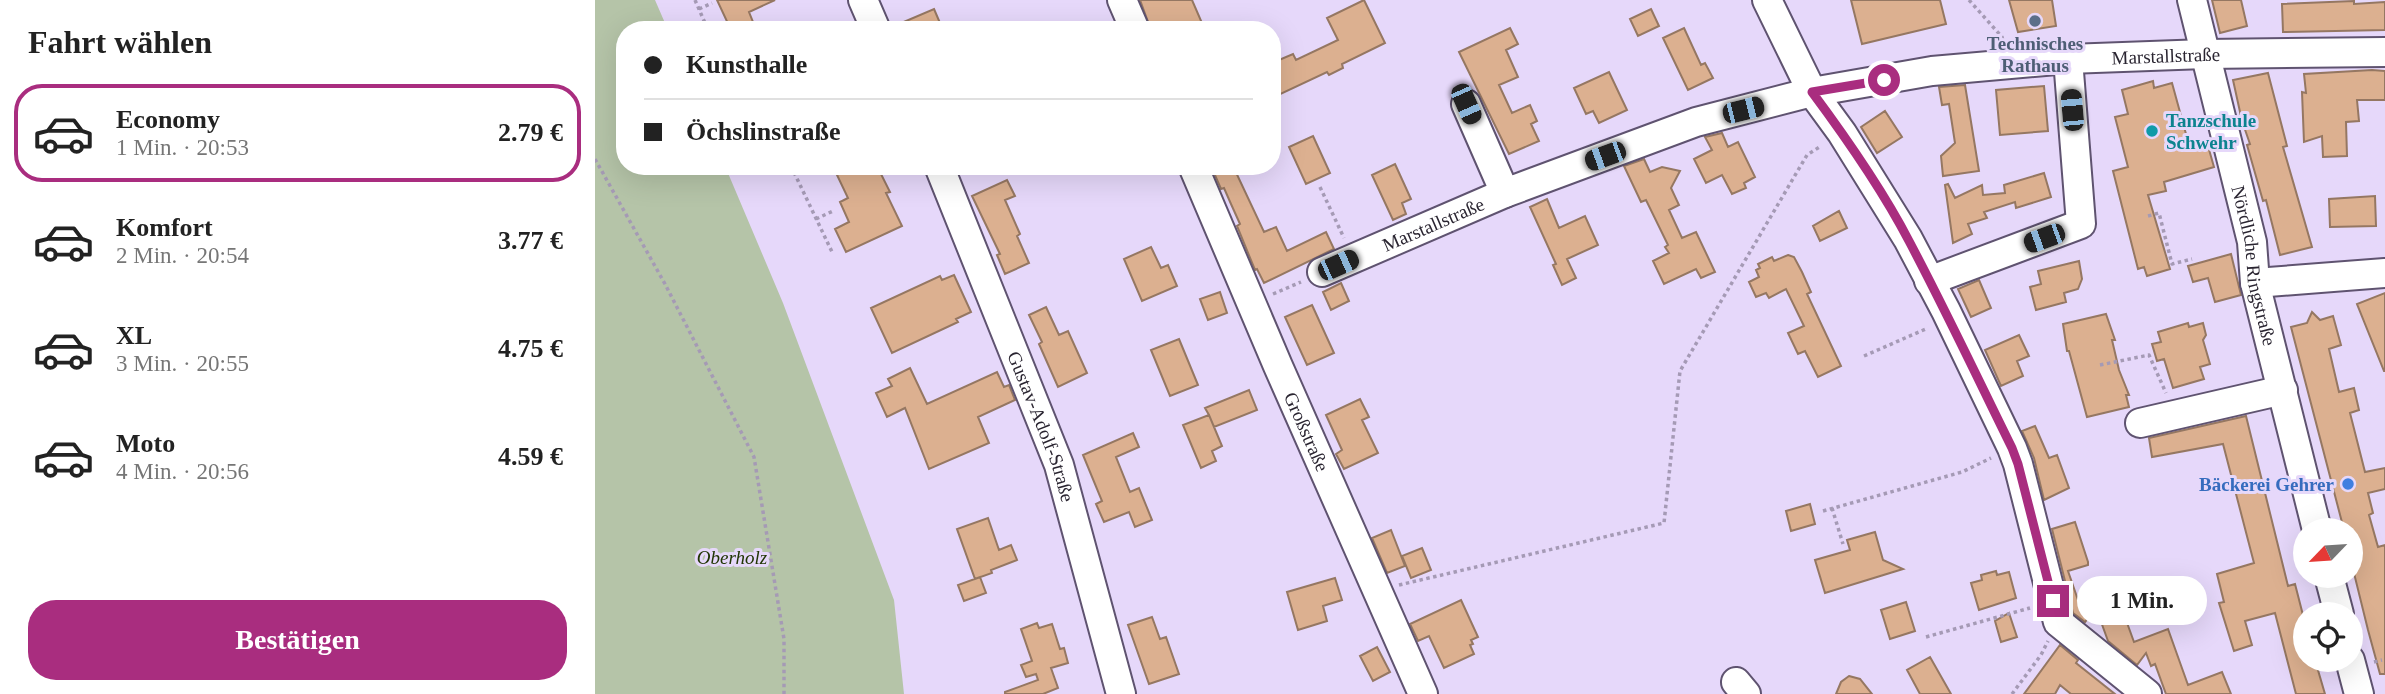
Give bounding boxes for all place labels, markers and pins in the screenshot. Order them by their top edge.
marker: Technisches Rathaus [2027,13,2043,29]
place label: Technisches Rathaus [1987,33,2083,76]
place label: Tanzschule Schwehr [2166,110,2256,153]
marker: Tanzschule Schwehr [2144,123,2160,139]
place label: Bäckerei Gehrer [2199,474,2335,495]
marker: Bäckerei Gehrer [2340,476,2356,492]

